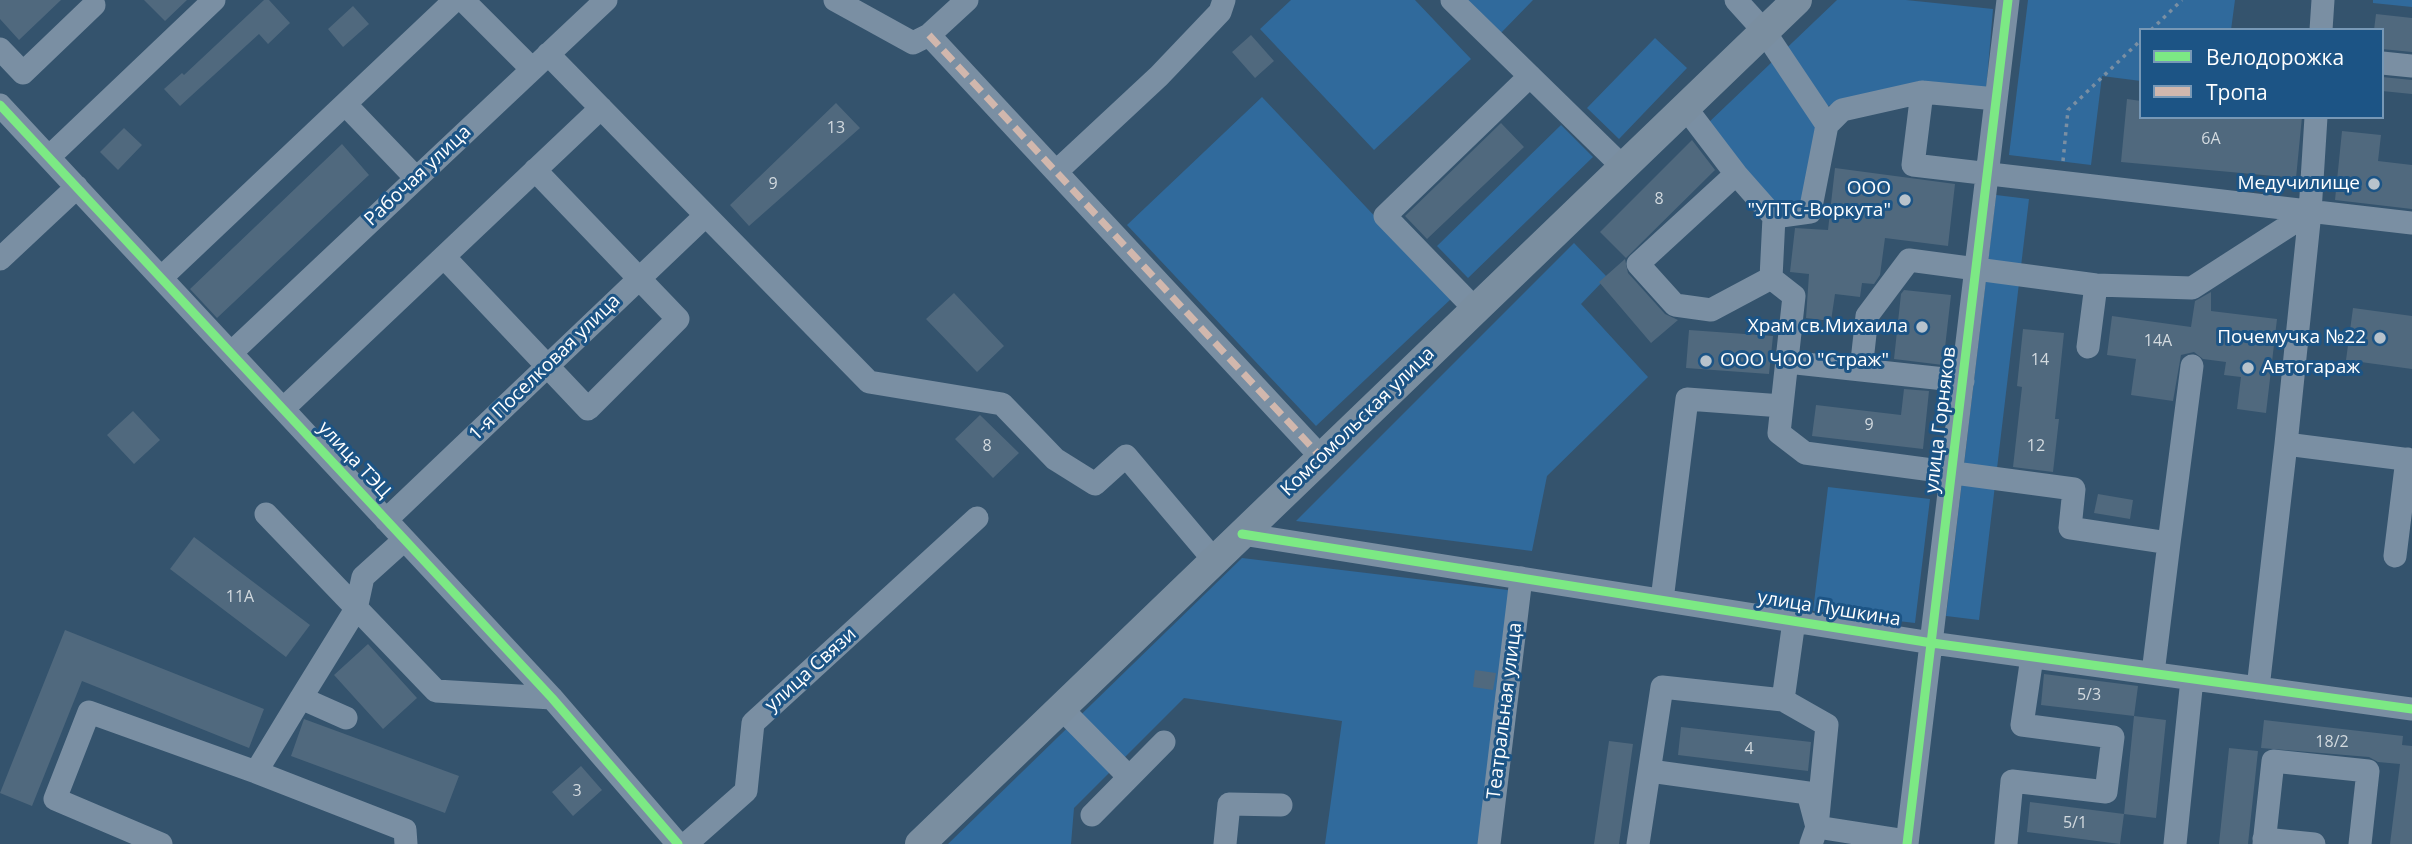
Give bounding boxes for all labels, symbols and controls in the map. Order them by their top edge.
legend [2139,28,2384,119]
text: Велодорожка [2206,43,2344,71]
text: Тропа [2206,78,2268,106]
house number: 13 [827,118,845,138]
street label: Рабочая улица [360,121,476,231]
house number: 6А [2201,129,2221,149]
place label: Медучилище [2238,173,2360,195]
house number: 9 [768,174,778,194]
marker: Медучилище [2366,176,2382,192]
place label: ООО "УПТС-Воркута" [1748,178,1891,222]
house number: 8 [1654,189,1664,209]
marker: ООО "УПТС-Воркута" [1897,192,1913,208]
street label: 1-я Поселковая улица [465,290,625,446]
place label: Храм св.Михаила [1748,316,1908,338]
marker: Храм св.Михаила [1914,319,1930,335]
place label: Почемучка №22 [2217,327,2366,349]
marker: Почемучка №22 [2372,330,2388,346]
house number: 14А [2144,331,2172,351]
street label: Комсомольская улица [1276,343,1440,501]
street label: улица Горняков [1921,345,1961,495]
place label: ООО ЧОО "Страж" [1720,350,1889,372]
house number: 14 [2031,350,2049,370]
marker: ООО ЧОО "Страж" [1698,353,1714,369]
place label: Автогараж [2262,357,2360,379]
marker: Автогараж [2240,360,2256,376]
house number: 9 [1864,415,1874,435]
street label: улица ТЭЦ [313,417,395,503]
house number: 8 [982,436,992,456]
house number: 12 [2027,436,2045,456]
street label: улица Пушкина [1756,586,1902,632]
house number: 11А [226,587,254,607]
street label: Театральная улица [1483,621,1527,801]
street label: улица Связи [761,623,861,717]
house number: 5/3 [2077,685,2101,705]
house number: 18/2 [2315,732,2349,752]
house number: 4 [1744,739,1754,759]
house number: 3 [572,781,582,801]
house number: 5/1 [2063,813,2087,833]

